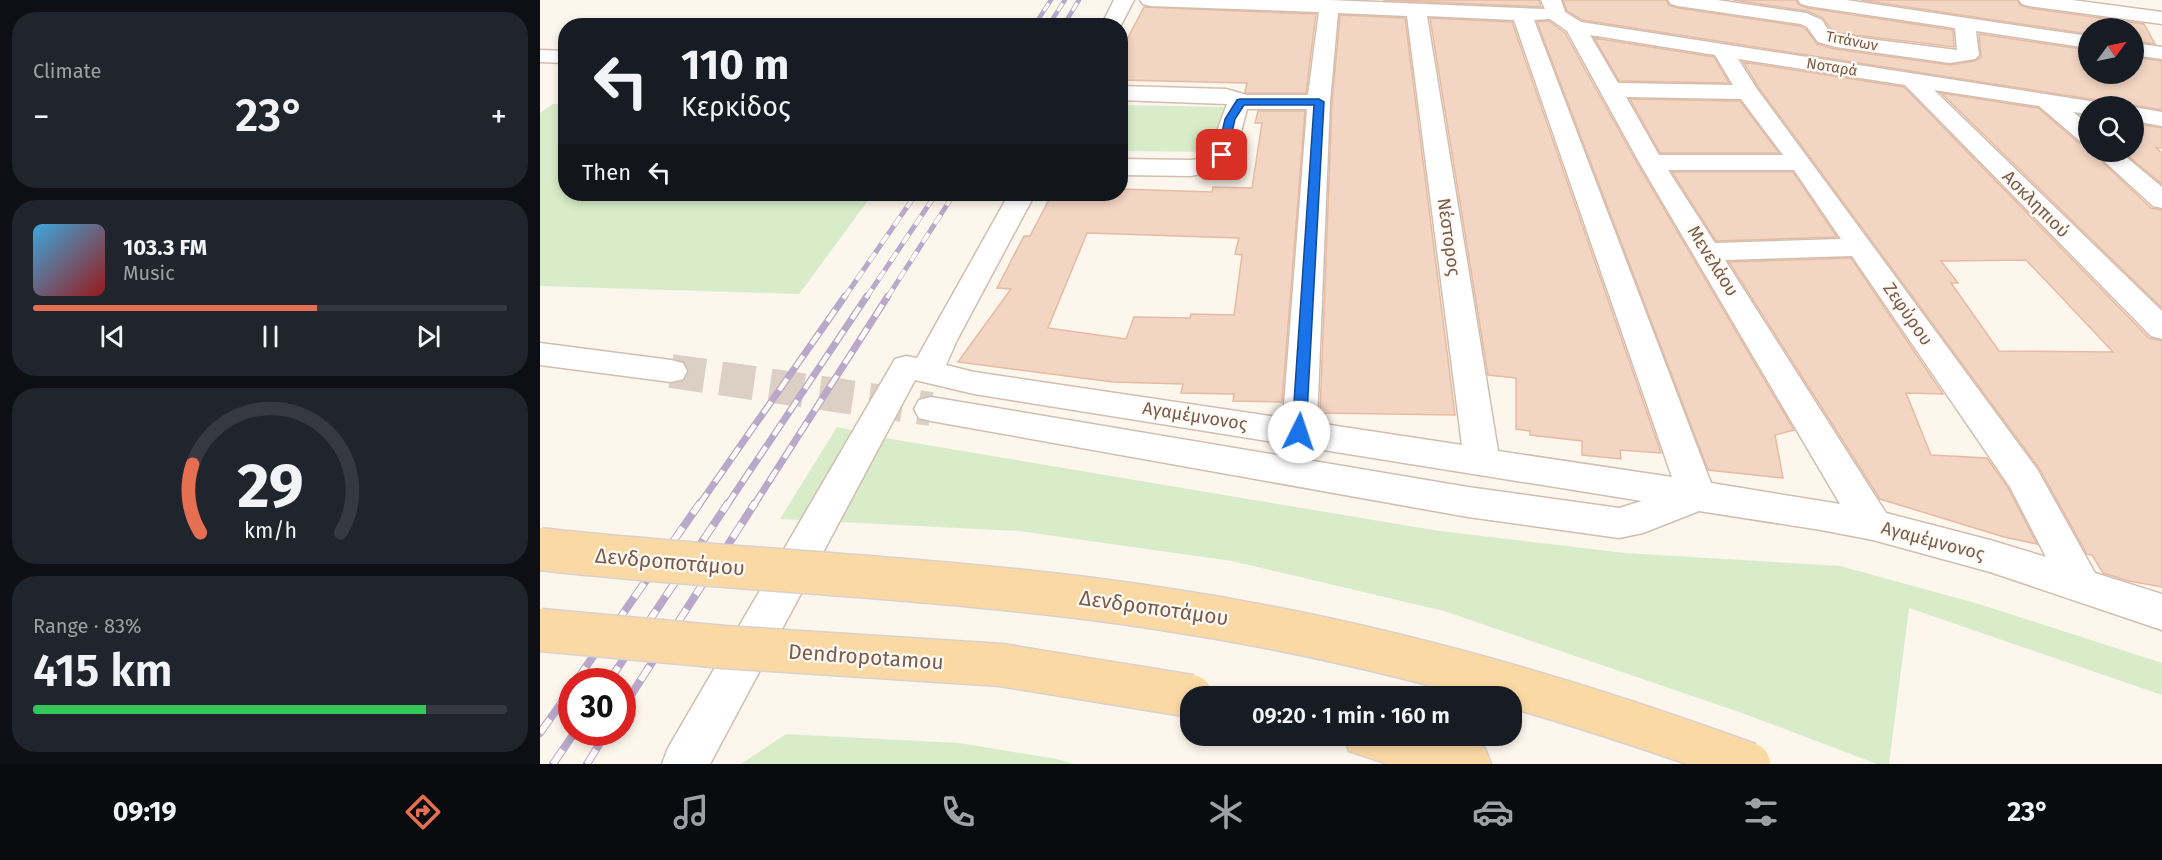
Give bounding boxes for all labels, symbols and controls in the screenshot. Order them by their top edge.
north arrow [2078,18,2144,84]
map controls [2078,18,2144,162]
street label: Τιτάνων [1824,27,1880,55]
text: 110 m [681,40,789,90]
icon: left [582,42,660,120]
street label: Νοταρά [1805,54,1859,80]
text: Climate [33,59,101,83]
text: 23° [235,89,305,143]
text: Κερκίδος [681,91,791,123]
button: search [2078,96,2144,162]
text: − [33,97,50,137]
text: + [491,97,507,137]
pin [1196,129,1247,180]
icon: arrive [1205,138,1238,171]
icon: left [643,156,676,189]
text: Then [582,159,631,186]
street label: Ασκληπιού [1998,166,2074,242]
street label: Νέστορος [1433,197,1465,278]
street label: Μενελάου [1683,222,1743,300]
text: 103.3 FM [123,234,207,261]
text: Music [123,261,175,285]
street label: Ζεφύρου [1878,278,1938,350]
icon: previous [96,320,129,353]
icon: pause [254,320,287,353]
icon: next [412,320,445,353]
street label: Αγαμέμνονος [1141,397,1250,435]
position arrow [1267,400,1331,464]
text: 29 [237,449,303,524]
street label: Αγαμέμνονος [1879,517,1987,565]
text: km/h [243,518,297,544]
street label: Δενδροποτάμου [594,542,746,582]
street label: Δενδροποτάμου [1078,585,1230,631]
text: Range · 83% [33,614,141,638]
street label: Dendropotamou [787,639,945,675]
text: 415 km [33,644,173,698]
speed limit sign: 30 [558,668,636,746]
text: 09:20 · 1 min · 160 m [1252,702,1450,729]
icon: directions [402,791,444,833]
icon: music [670,791,712,833]
icon: phone [937,791,979,833]
icon: climate [1205,791,1247,833]
icon: car [1472,791,1514,833]
icon: filters [1740,791,1782,833]
text: 09:19 [113,796,177,828]
text: 23° [2007,796,2049,828]

